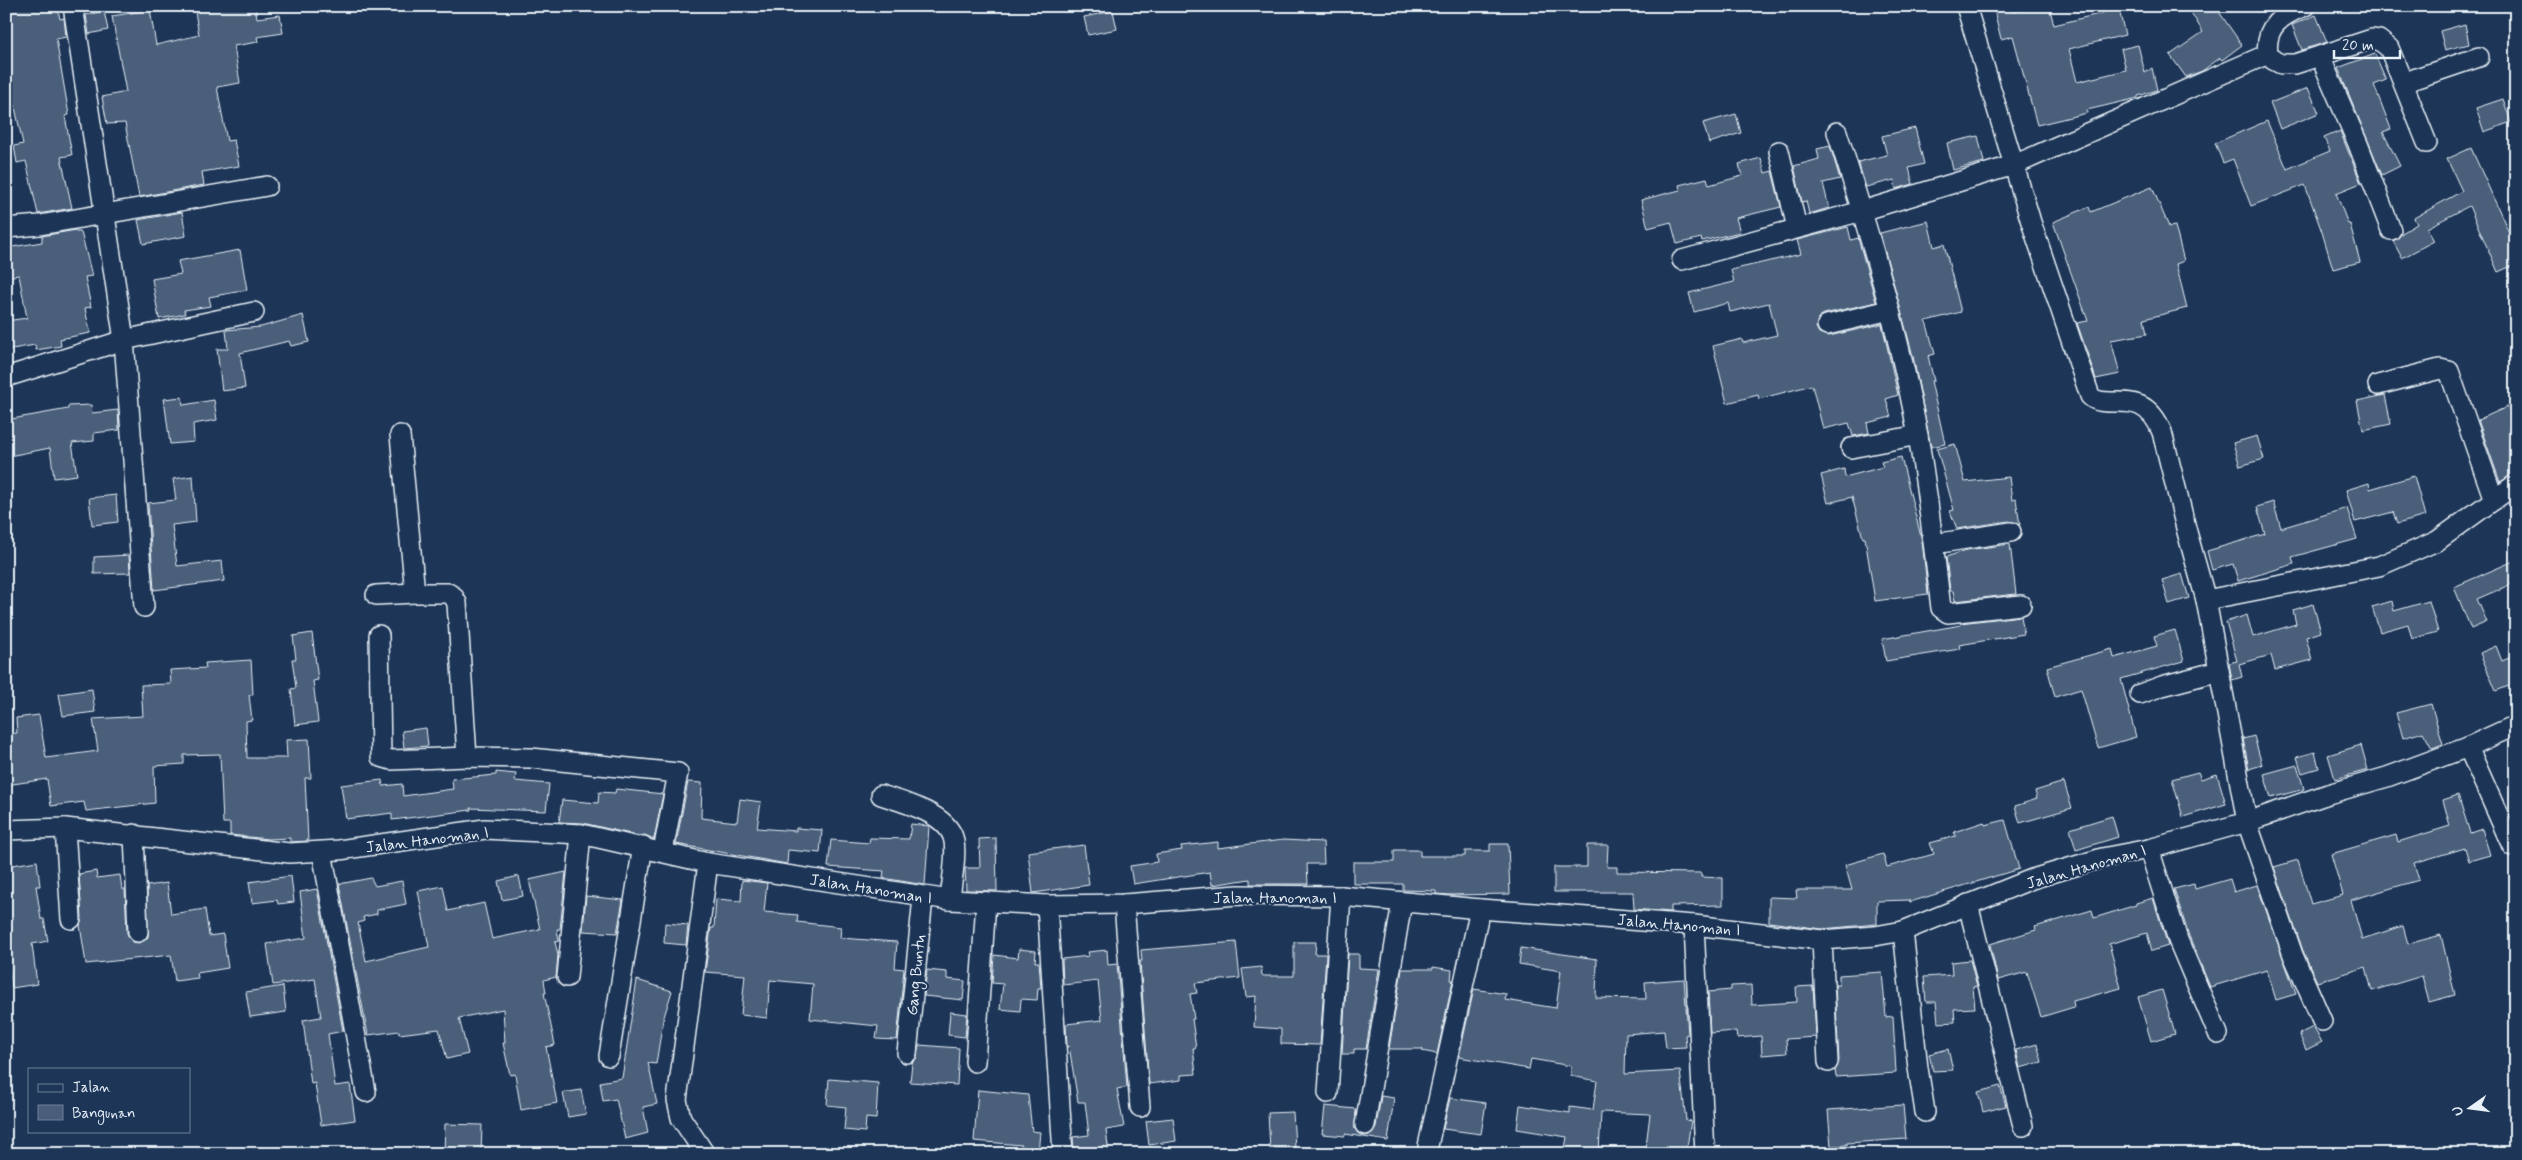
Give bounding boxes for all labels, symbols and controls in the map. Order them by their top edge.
scale bar [2334,28,2401,60]
text: 20 m [2342,36,2374,56]
street label: Jalan Hanoman I [364,823,490,858]
street label: Jalan Hanoman I [2024,840,2149,895]
street label: Jalan Hanoman I [808,869,934,910]
street label: Jalan Hanoman I [1213,888,1337,909]
street label: Jalan Hanoman I [1616,910,1741,941]
street label: Gang Buntu [902,933,932,1017]
legend [28,1068,190,1132]
text: Jalan [72,1078,111,1098]
north arrow [2444,1082,2494,1132]
text: Bangunan [72,1104,135,1125]
text: U [2449,1104,2468,1117]

